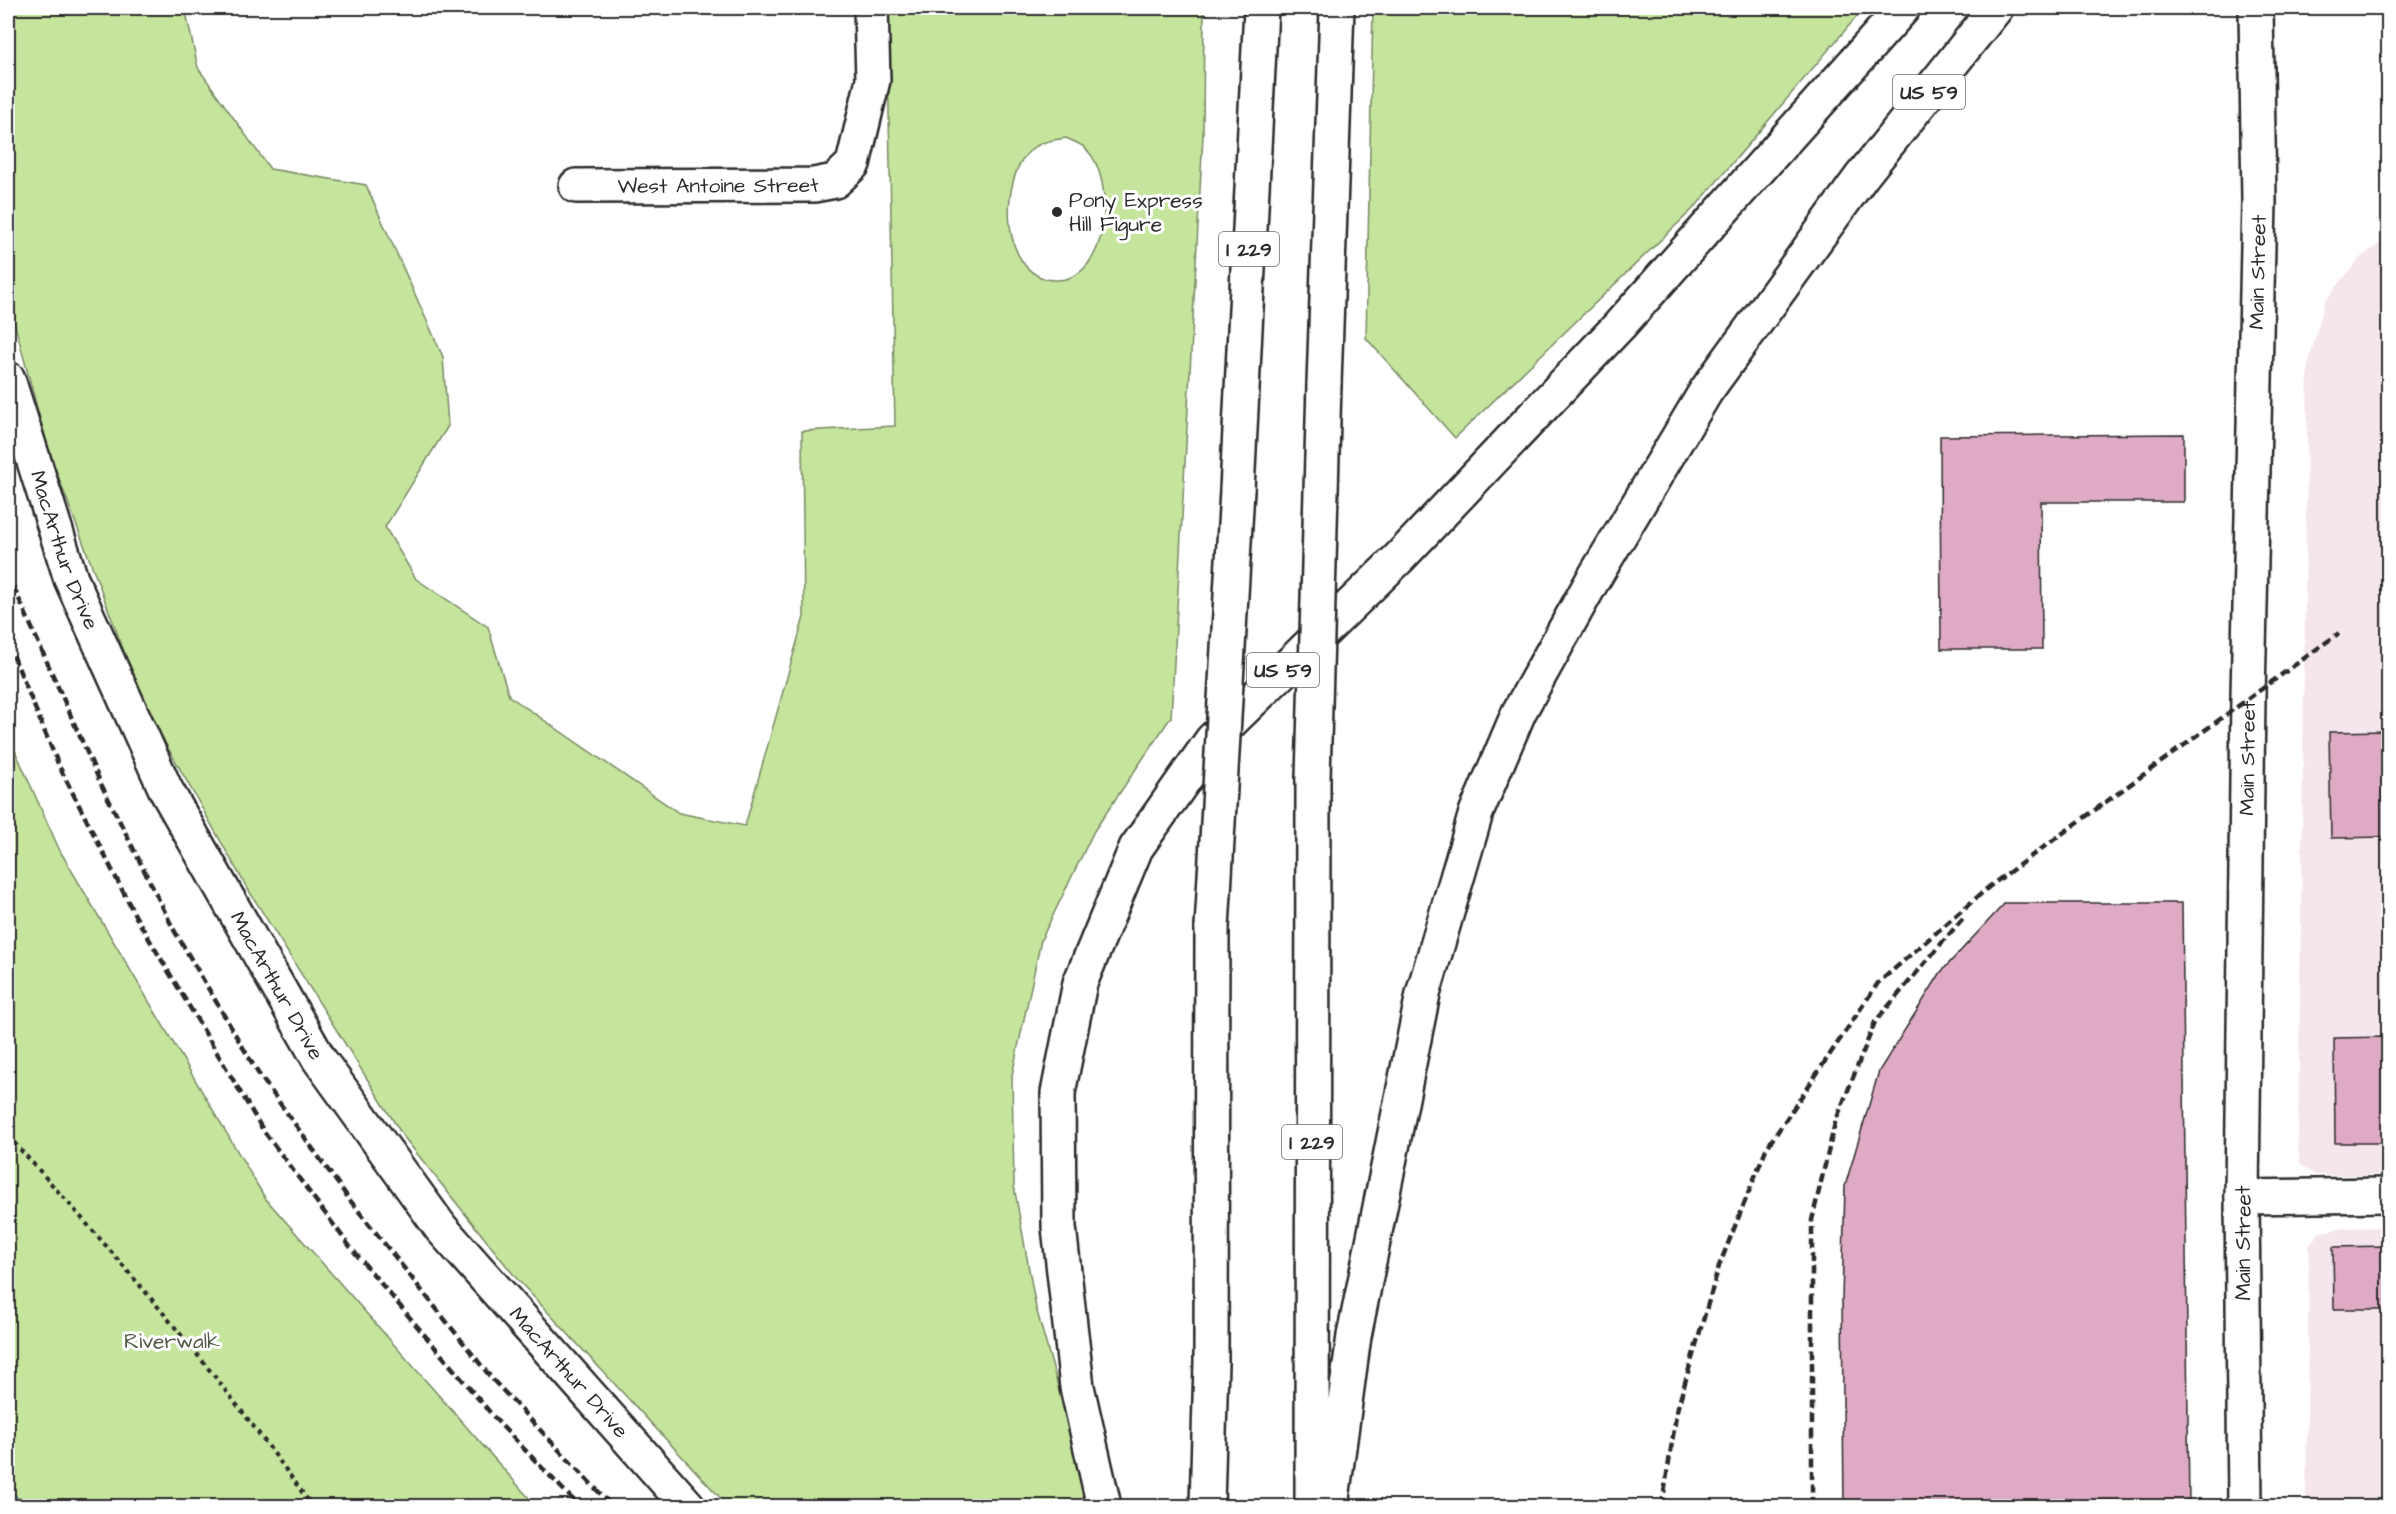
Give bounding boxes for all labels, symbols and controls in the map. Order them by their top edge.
road number: US 59 [1893,75,1965,109]
street label: West Antoine Street [617,170,822,201]
place label: Pony Express Hill Figure [1069,186,1203,241]
marker: Pony Express Hill Figure [1050,205,1064,219]
street label: Main Street [2242,214,2274,330]
road number: I 229 [1219,232,1279,266]
street label: MacArthur Drive [23,467,106,634]
road number: US 59 [1247,653,1319,687]
street label: Main Street [2233,700,2263,816]
street label: MacArthur Drive [223,906,331,1065]
road number: I 229 [1282,1125,1342,1159]
street label: Main Street [2229,1185,2258,1300]
street label: MacArthur Drive [503,1301,635,1445]
park label: Riverwalk [124,1327,220,1356]

